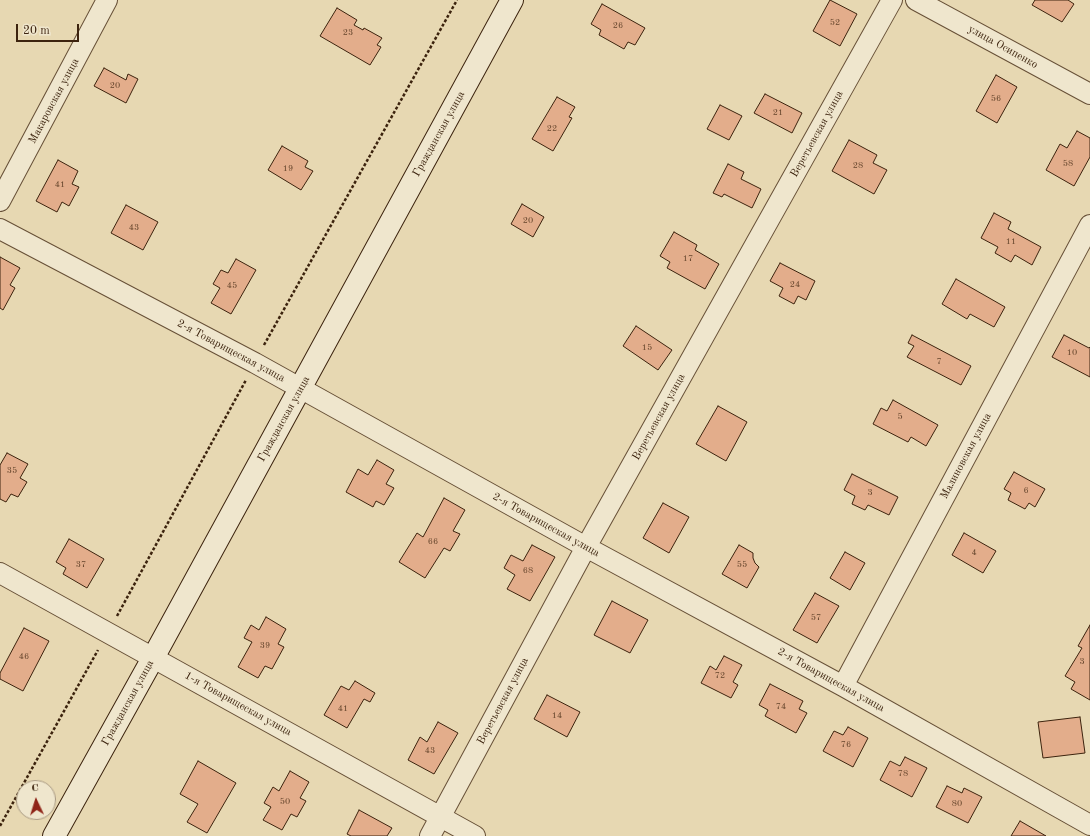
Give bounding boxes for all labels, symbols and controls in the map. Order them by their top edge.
scale bar [18,16,81,42]
house number: 52 [830,18,840,28]
house number: 26 [613,21,623,31]
street label: улица Осипенко [966,22,1040,72]
text: 20 m [23,25,50,37]
house number: 23 [343,28,353,38]
street label: Макаровская улица [26,56,82,146]
house number: 20 [110,81,120,91]
street label: Веретьевская улица [788,88,846,180]
street label: Гражданская улица [410,89,468,179]
house number: 56 [991,94,1001,104]
house number: 21 [773,108,783,118]
house number: 22 [547,124,557,134]
house number: 58 [1063,159,1073,169]
house number: 28 [853,161,863,171]
house number: 19 [283,164,293,174]
house number: 41 [55,180,65,190]
house number: 20 [523,216,533,226]
house number: 43 [129,223,139,233]
house number: 11 [1006,237,1016,247]
house number: 17 [683,254,693,264]
house number: 24 [790,280,800,290]
house number: 45 [227,281,237,291]
street label: 2-я Товарищеская улица [175,317,287,385]
house number: 15 [642,343,652,353]
house number: 10 [1067,348,1077,358]
house number: 7 [936,357,942,367]
street label: Веретьевская улица [630,371,688,463]
street label: Гражданская улица [255,374,313,464]
street label: Малиновская улица [938,411,994,501]
house number: 5 [897,412,903,422]
house number: 35 [7,466,17,476]
house number: 6 [1023,486,1029,496]
house number: 3 [867,488,873,498]
street label: 2-я Товарищеская улица [490,490,602,560]
house number: 66 [428,537,438,547]
house number: 4 [971,548,977,558]
house number: 37 [76,560,86,570]
house number: 55 [737,560,747,570]
house number: 68 [523,566,533,576]
house number: 57 [811,613,821,623]
house number: 39 [260,641,270,651]
street label: 2-я Товарищеская улица [775,645,887,715]
house number: 46 [19,652,29,662]
street label: Веретьевская улица [474,655,532,747]
house number: 3 [1079,657,1085,667]
street label: Гражданская улица [99,658,157,748]
street label: 1-я Товарищеская улица [182,669,294,739]
house number: 72 [715,671,725,681]
house number: 74 [776,702,786,712]
house number: 41 [338,704,348,714]
house number: 14 [552,711,562,721]
house number: 76 [841,740,851,750]
house number: 43 [425,746,435,756]
house number: 78 [898,769,908,779]
north arrow [16,780,56,820]
text: С [31,783,39,794]
house number: 50 [280,797,290,807]
house number: 80 [952,799,962,809]

